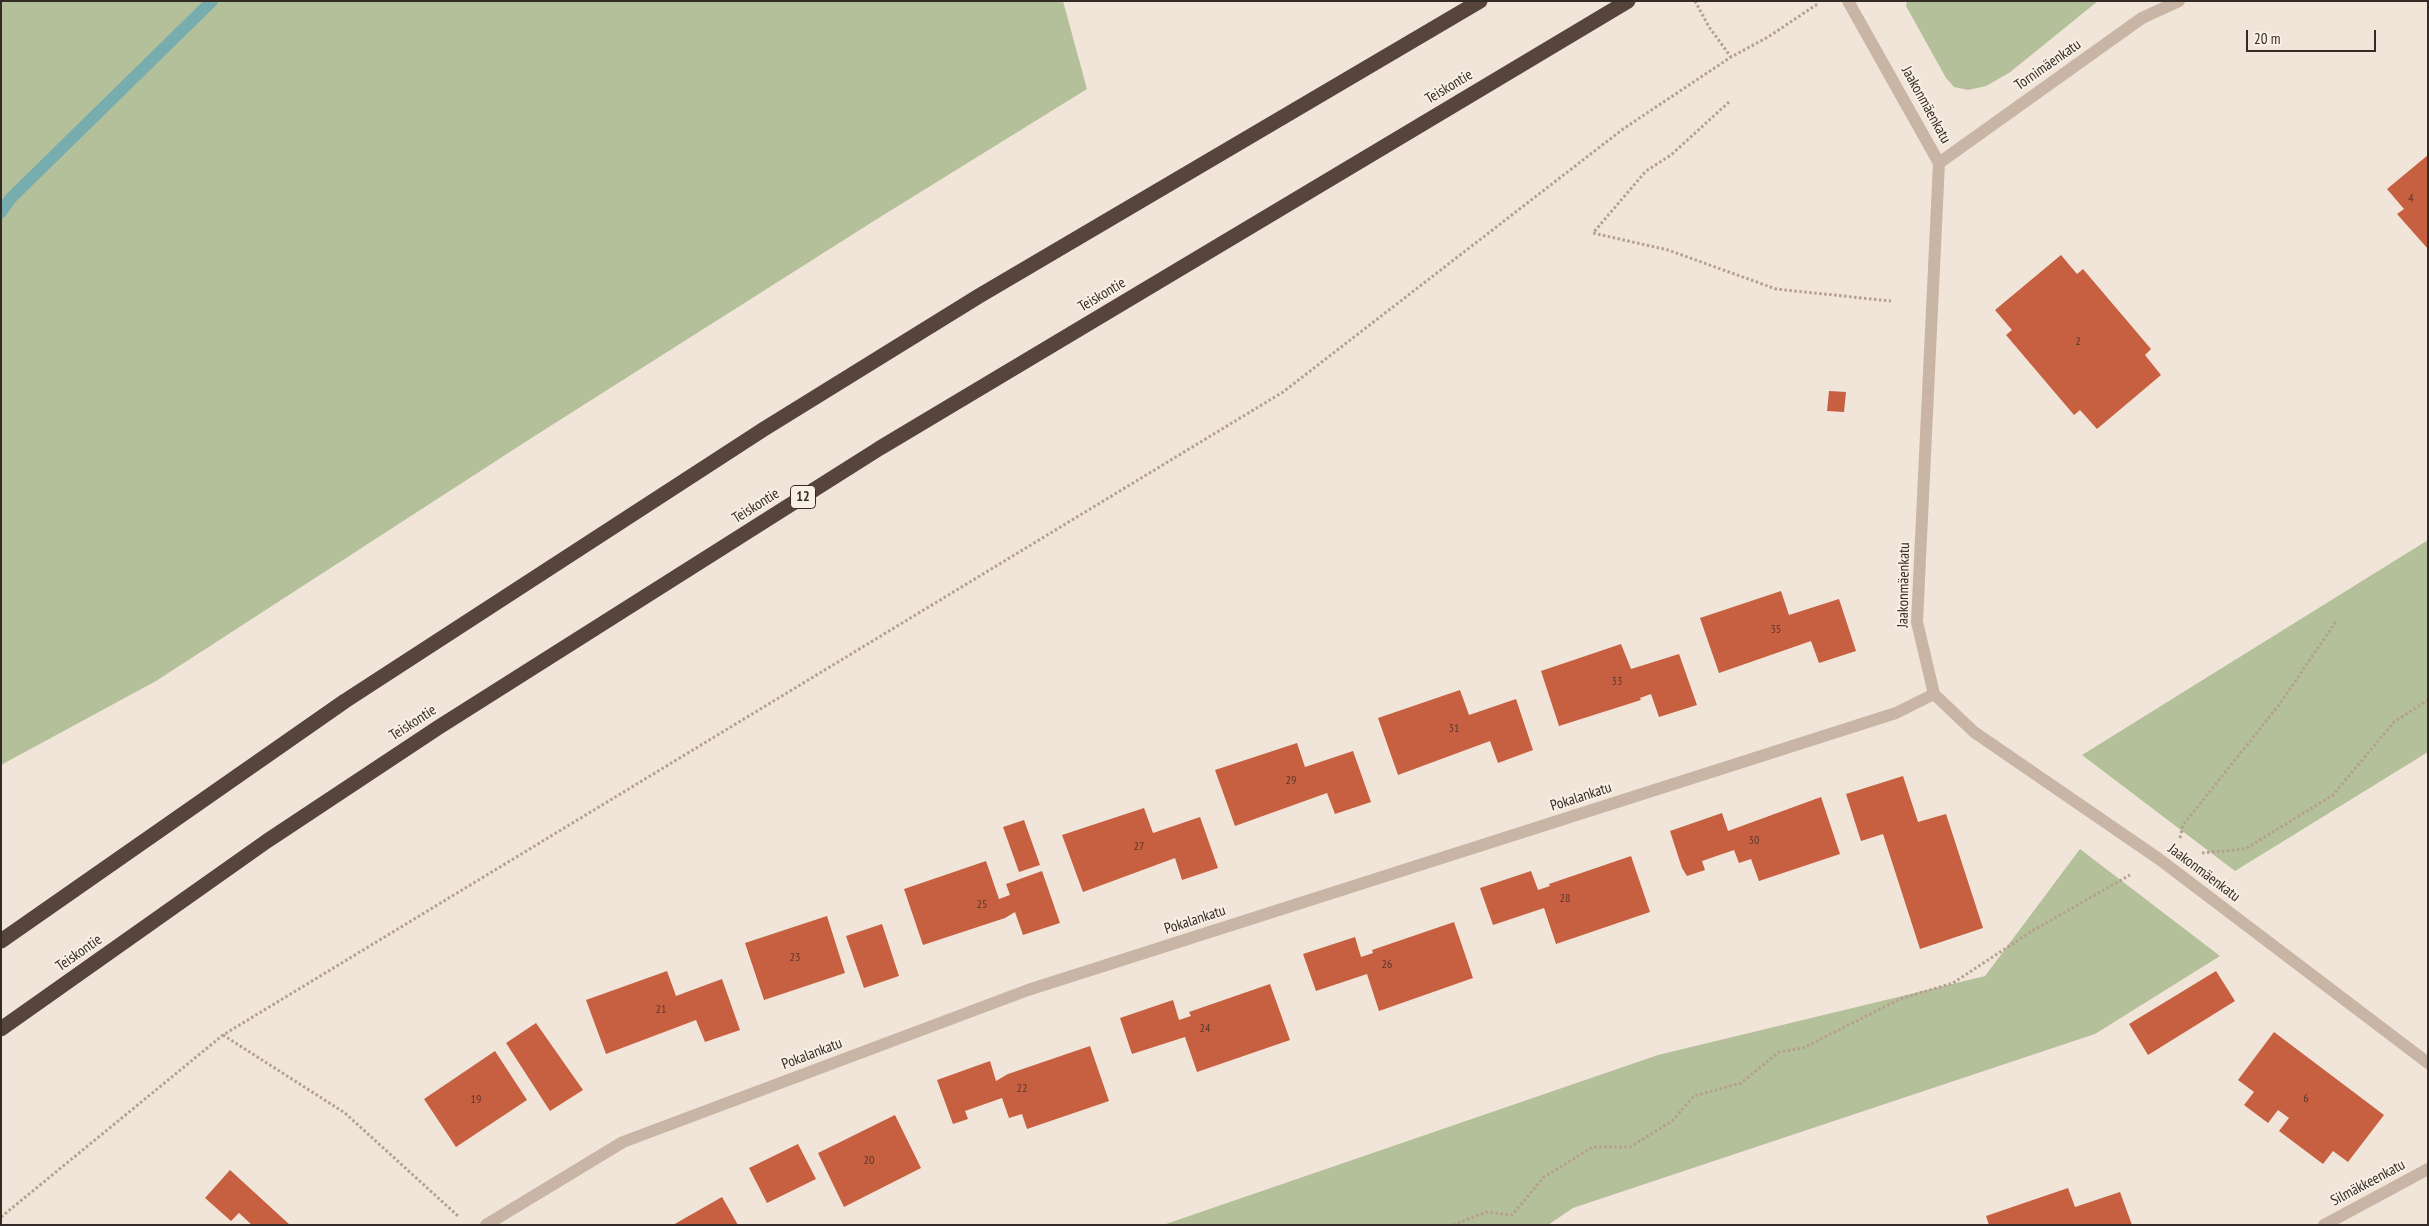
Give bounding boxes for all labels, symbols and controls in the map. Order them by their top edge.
scale bar [2249,20,2379,52]
text: 20 m [2254,29,2280,48]
street label: Tornimäenkatu [2011,36,2085,94]
street label: Jaakonmäenkatu [1897,63,1955,147]
street label: Teiskontie [1422,66,1476,108]
house number: 4 [2408,192,2414,206]
street label: Teiskontie [1075,274,1129,316]
house number: 2 [2075,335,2081,349]
street label: Teiskontie [729,485,783,527]
road number: 12 [790,486,816,508]
street label: Jaakonmäenkatu [1894,542,1914,628]
house number: 35 [1771,623,1781,637]
house number: 33 [1612,675,1622,689]
street label: Teiskontie [386,701,440,745]
house number: 31 [1449,722,1459,736]
house number: 29 [1286,774,1296,788]
street label: Pokalankatu [1548,779,1614,815]
house number: 30 [1749,834,1759,848]
house number: 27 [1134,840,1144,854]
street label: Jaakonmäenkatu [2165,840,2243,906]
house number: 28 [1560,892,1570,906]
house number: 25 [977,898,987,912]
street label: Pokalankatu [1162,902,1228,938]
street label: Teiskontie [53,931,105,975]
house number: 23 [790,951,800,965]
house number: 26 [1382,958,1392,972]
house number: 21 [656,1003,666,1017]
house number: 24 [1200,1022,1210,1036]
street label: Pokalankatu [779,1034,845,1074]
house number: 22 [1017,1082,1027,1096]
house number: 6 [2303,1092,2309,1106]
house number: 19 [471,1093,481,1107]
house number: 20 [864,1154,874,1168]
street label: Silmäkkeenkatu [2328,1156,2408,1210]

